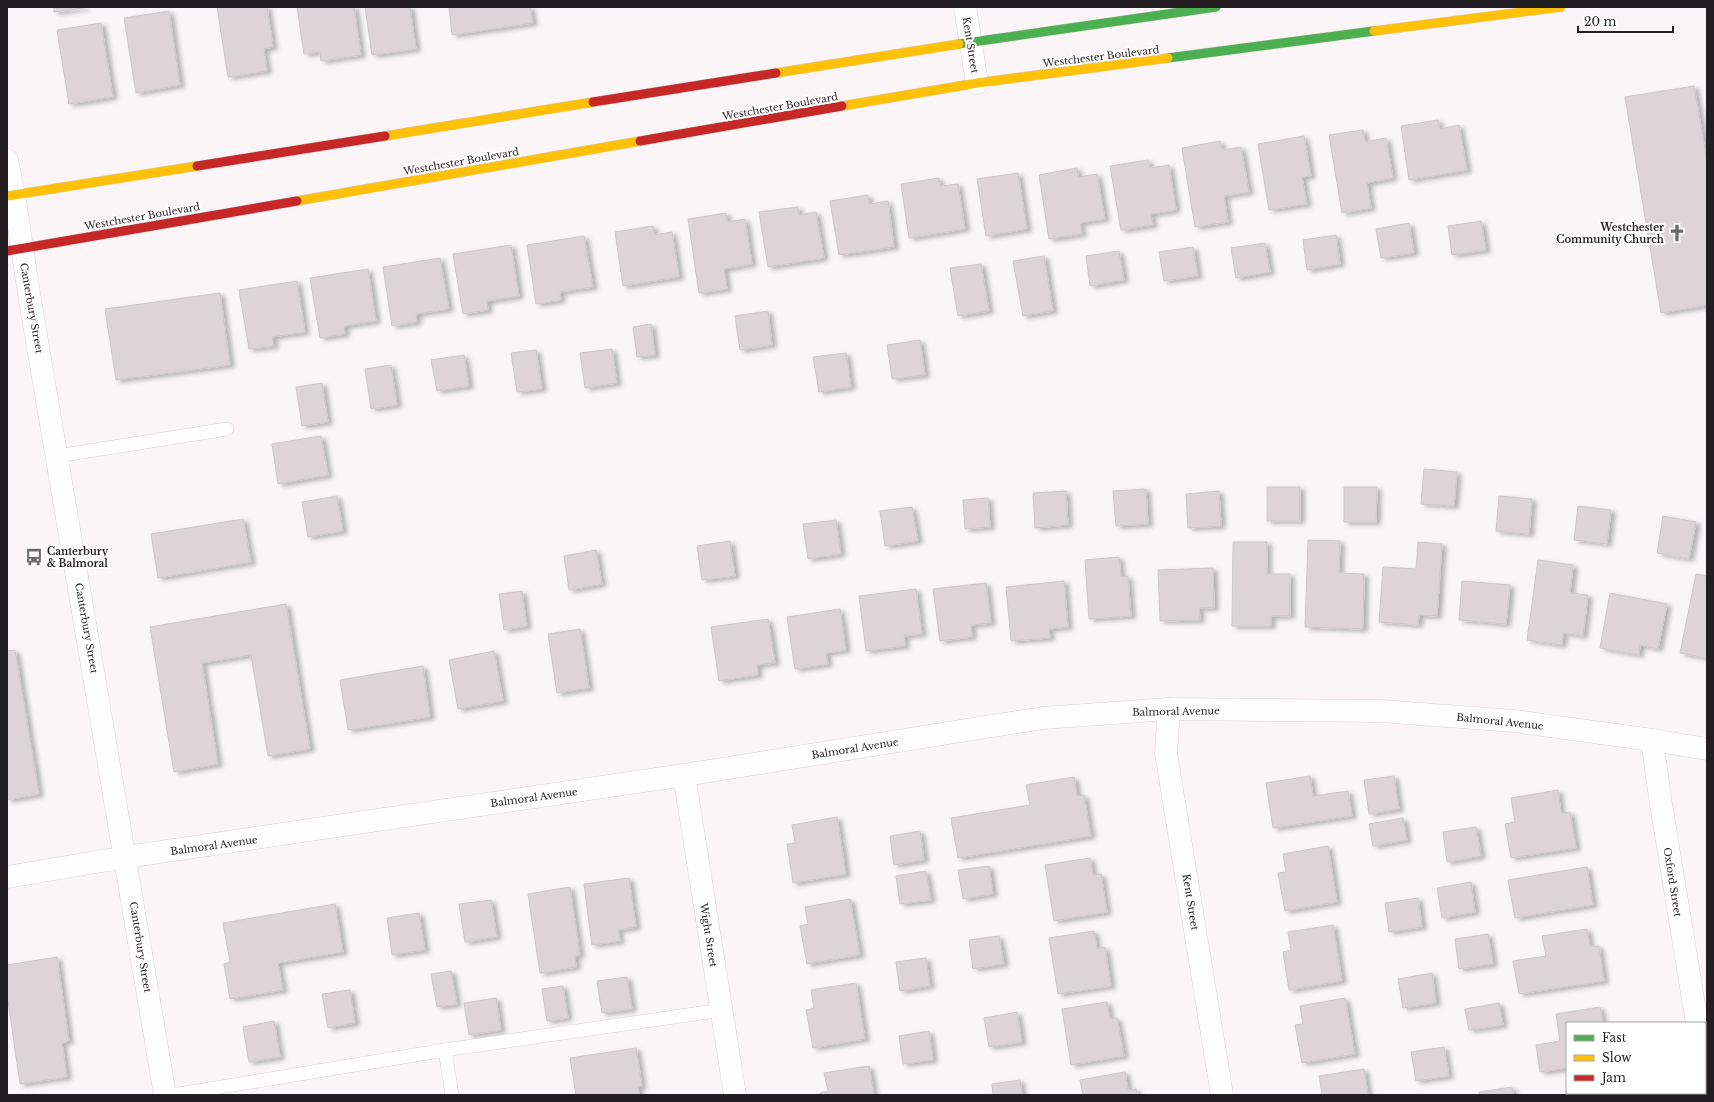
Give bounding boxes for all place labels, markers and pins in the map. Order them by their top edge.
place label: Westchester Community Church [1556,221,1665,246]
church icon: Westchester Community Church [1667,223,1687,243]
place label: Canterbury & Balmoral [47,545,109,570]
bus stop icon: Canterbury & Balmoral [24,547,44,567]

